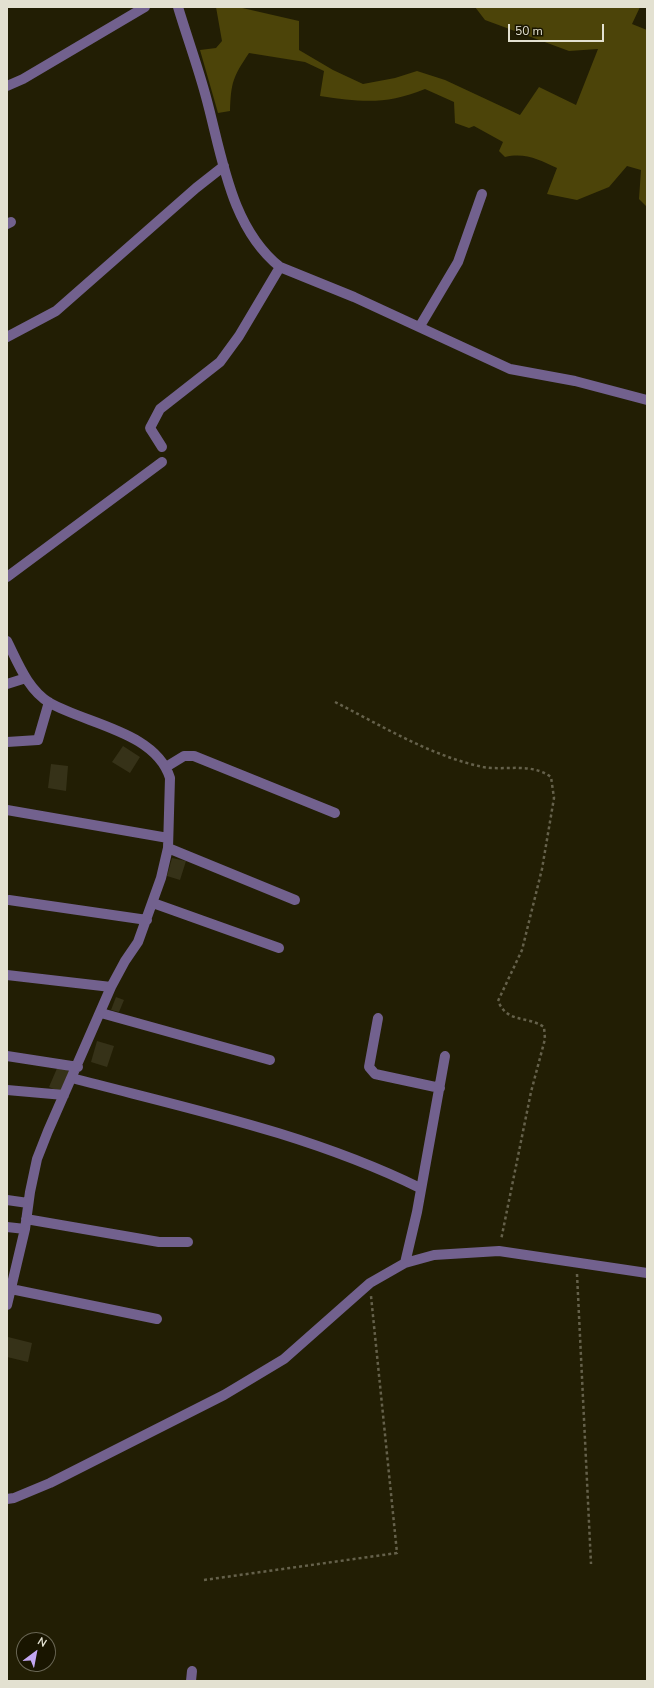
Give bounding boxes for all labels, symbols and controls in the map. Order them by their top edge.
scale bar [510,16,606,42]
text: 50 m [515,23,543,39]
north arrow [16,1632,56,1672]
text: N [35,1634,50,1651]

